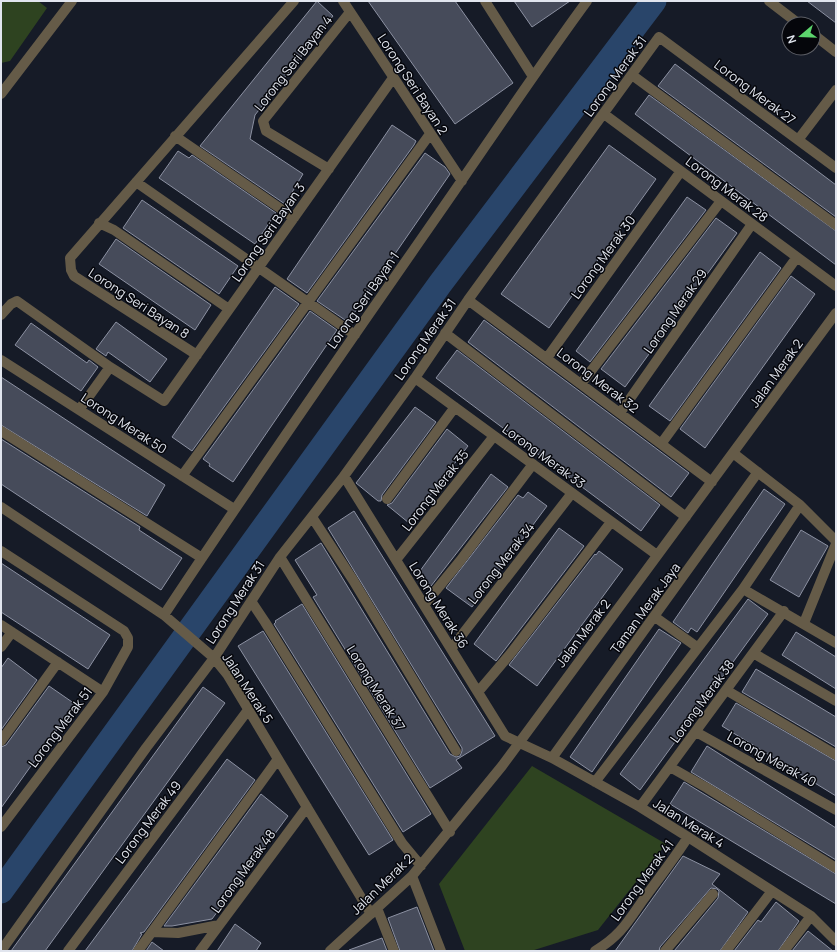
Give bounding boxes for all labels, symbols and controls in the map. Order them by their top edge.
street label: Lorong Seri Bayan 4 [250,11,336,115]
north arrow [781,16,821,56]
street label: Lorong Seri Bayan 2 [374,30,452,138]
street label: Lorong Merak 31 [579,32,651,120]
text: N [783,33,799,46]
street label: Lorong Merak 27 [711,55,799,129]
street label: Lorong Merak 28 [682,152,772,226]
street label: Lorong Seri Bayan 3 [227,179,309,285]
street label: Lorong Merak 30 [567,212,639,302]
street label: Lorong Seri Bayan 1 [323,248,403,352]
street label: Lorong Seri Bayan 8 [85,264,193,342]
street label: Lorong Merak 29 [639,265,711,357]
street label: Lorong Merak 31 [390,294,460,384]
street label: Jalan Merak 2 [745,335,807,411]
street label: Lorong Merak 32 [553,343,643,417]
street label: Lorong Merak 50 [77,388,171,458]
street label: Lorong Merak 33 [499,420,589,492]
street label: Lorong Merak 35 [398,446,472,534]
street label: Lorong Merak 34 [464,518,539,607]
street label: Lorong Merak 31 [201,557,269,647]
street label: Lorong Merak 36 [405,558,473,652]
street label: Taman Merak Jaya [606,559,684,657]
street label: Jalan Merak 2 [552,595,614,671]
street label: Lorong Merak 37 [343,642,409,734]
street label: Jalan Merak 5 [219,649,277,727]
street label: Lorong Merak 38 [666,656,738,746]
street label: Lorong Merak 51 [24,683,96,771]
street label: Lorong Merak 40 [724,727,820,791]
street label: Lorong Merak 49 [111,777,185,867]
street label: Jalan Merak 4 [650,794,728,852]
street label: Lorong Merak 48 [207,826,279,916]
street label: Lorong Merak 41 [606,836,678,924]
street label: Jalan Merak 2 [347,850,417,918]

